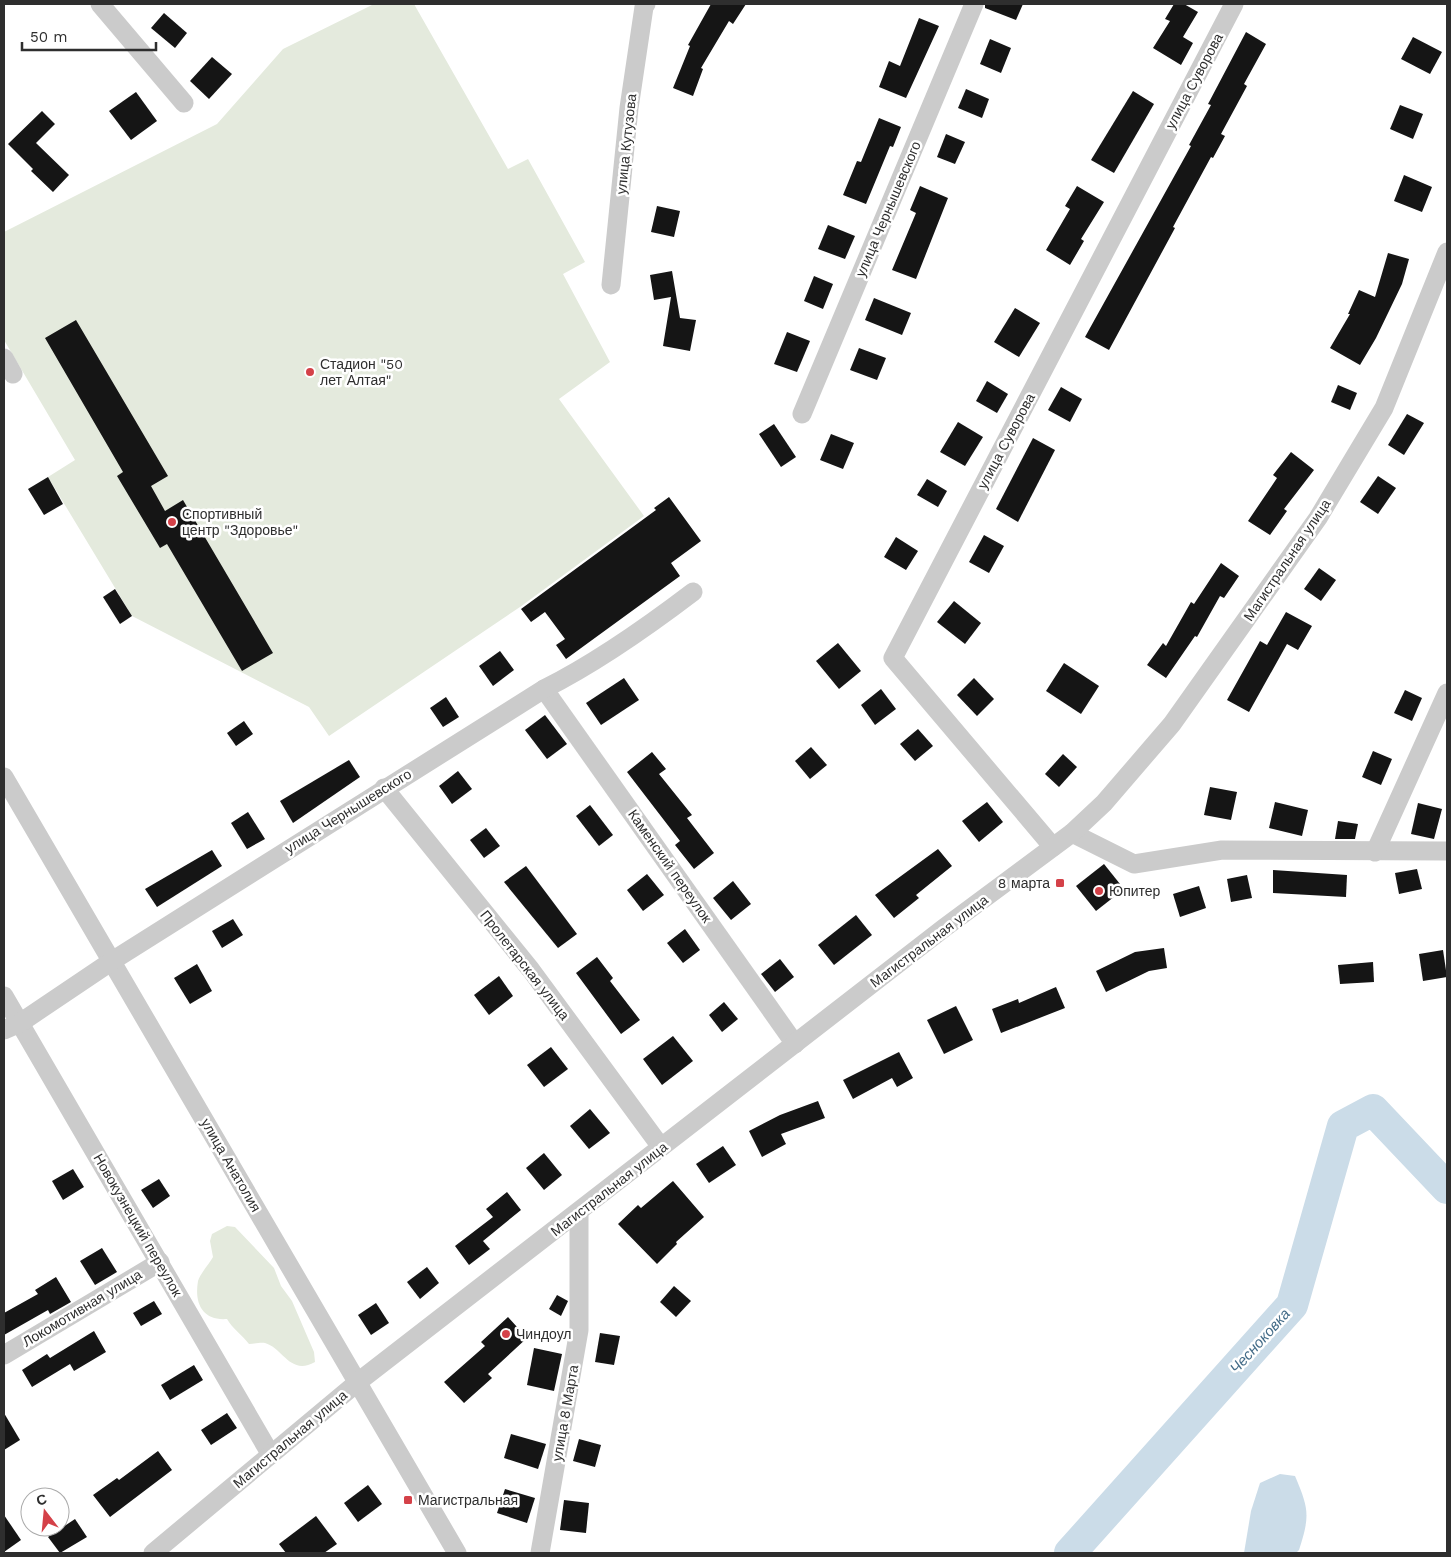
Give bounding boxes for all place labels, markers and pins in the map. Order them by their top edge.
place label: Стадион "50 лет Алтая" [320,356,403,388]
marker: Стадион "50 лет Алтая" [304,366,316,378]
place label: Спортивный центр "Здоровье" [182,506,298,538]
marker: Спортивный центр "Здоровье" [166,516,178,528]
place label: 8 марта [998,875,1050,891]
marker: 8 марта [1054,877,1066,889]
place label: Юпитер [1109,883,1161,899]
marker: Юпитер [1093,885,1105,897]
place label: Чиндоул [516,1326,572,1342]
marker: Чиндоул [500,1328,512,1340]
place label: Магистральная [418,1492,518,1508]
marker: Магистральная [402,1494,414,1506]

